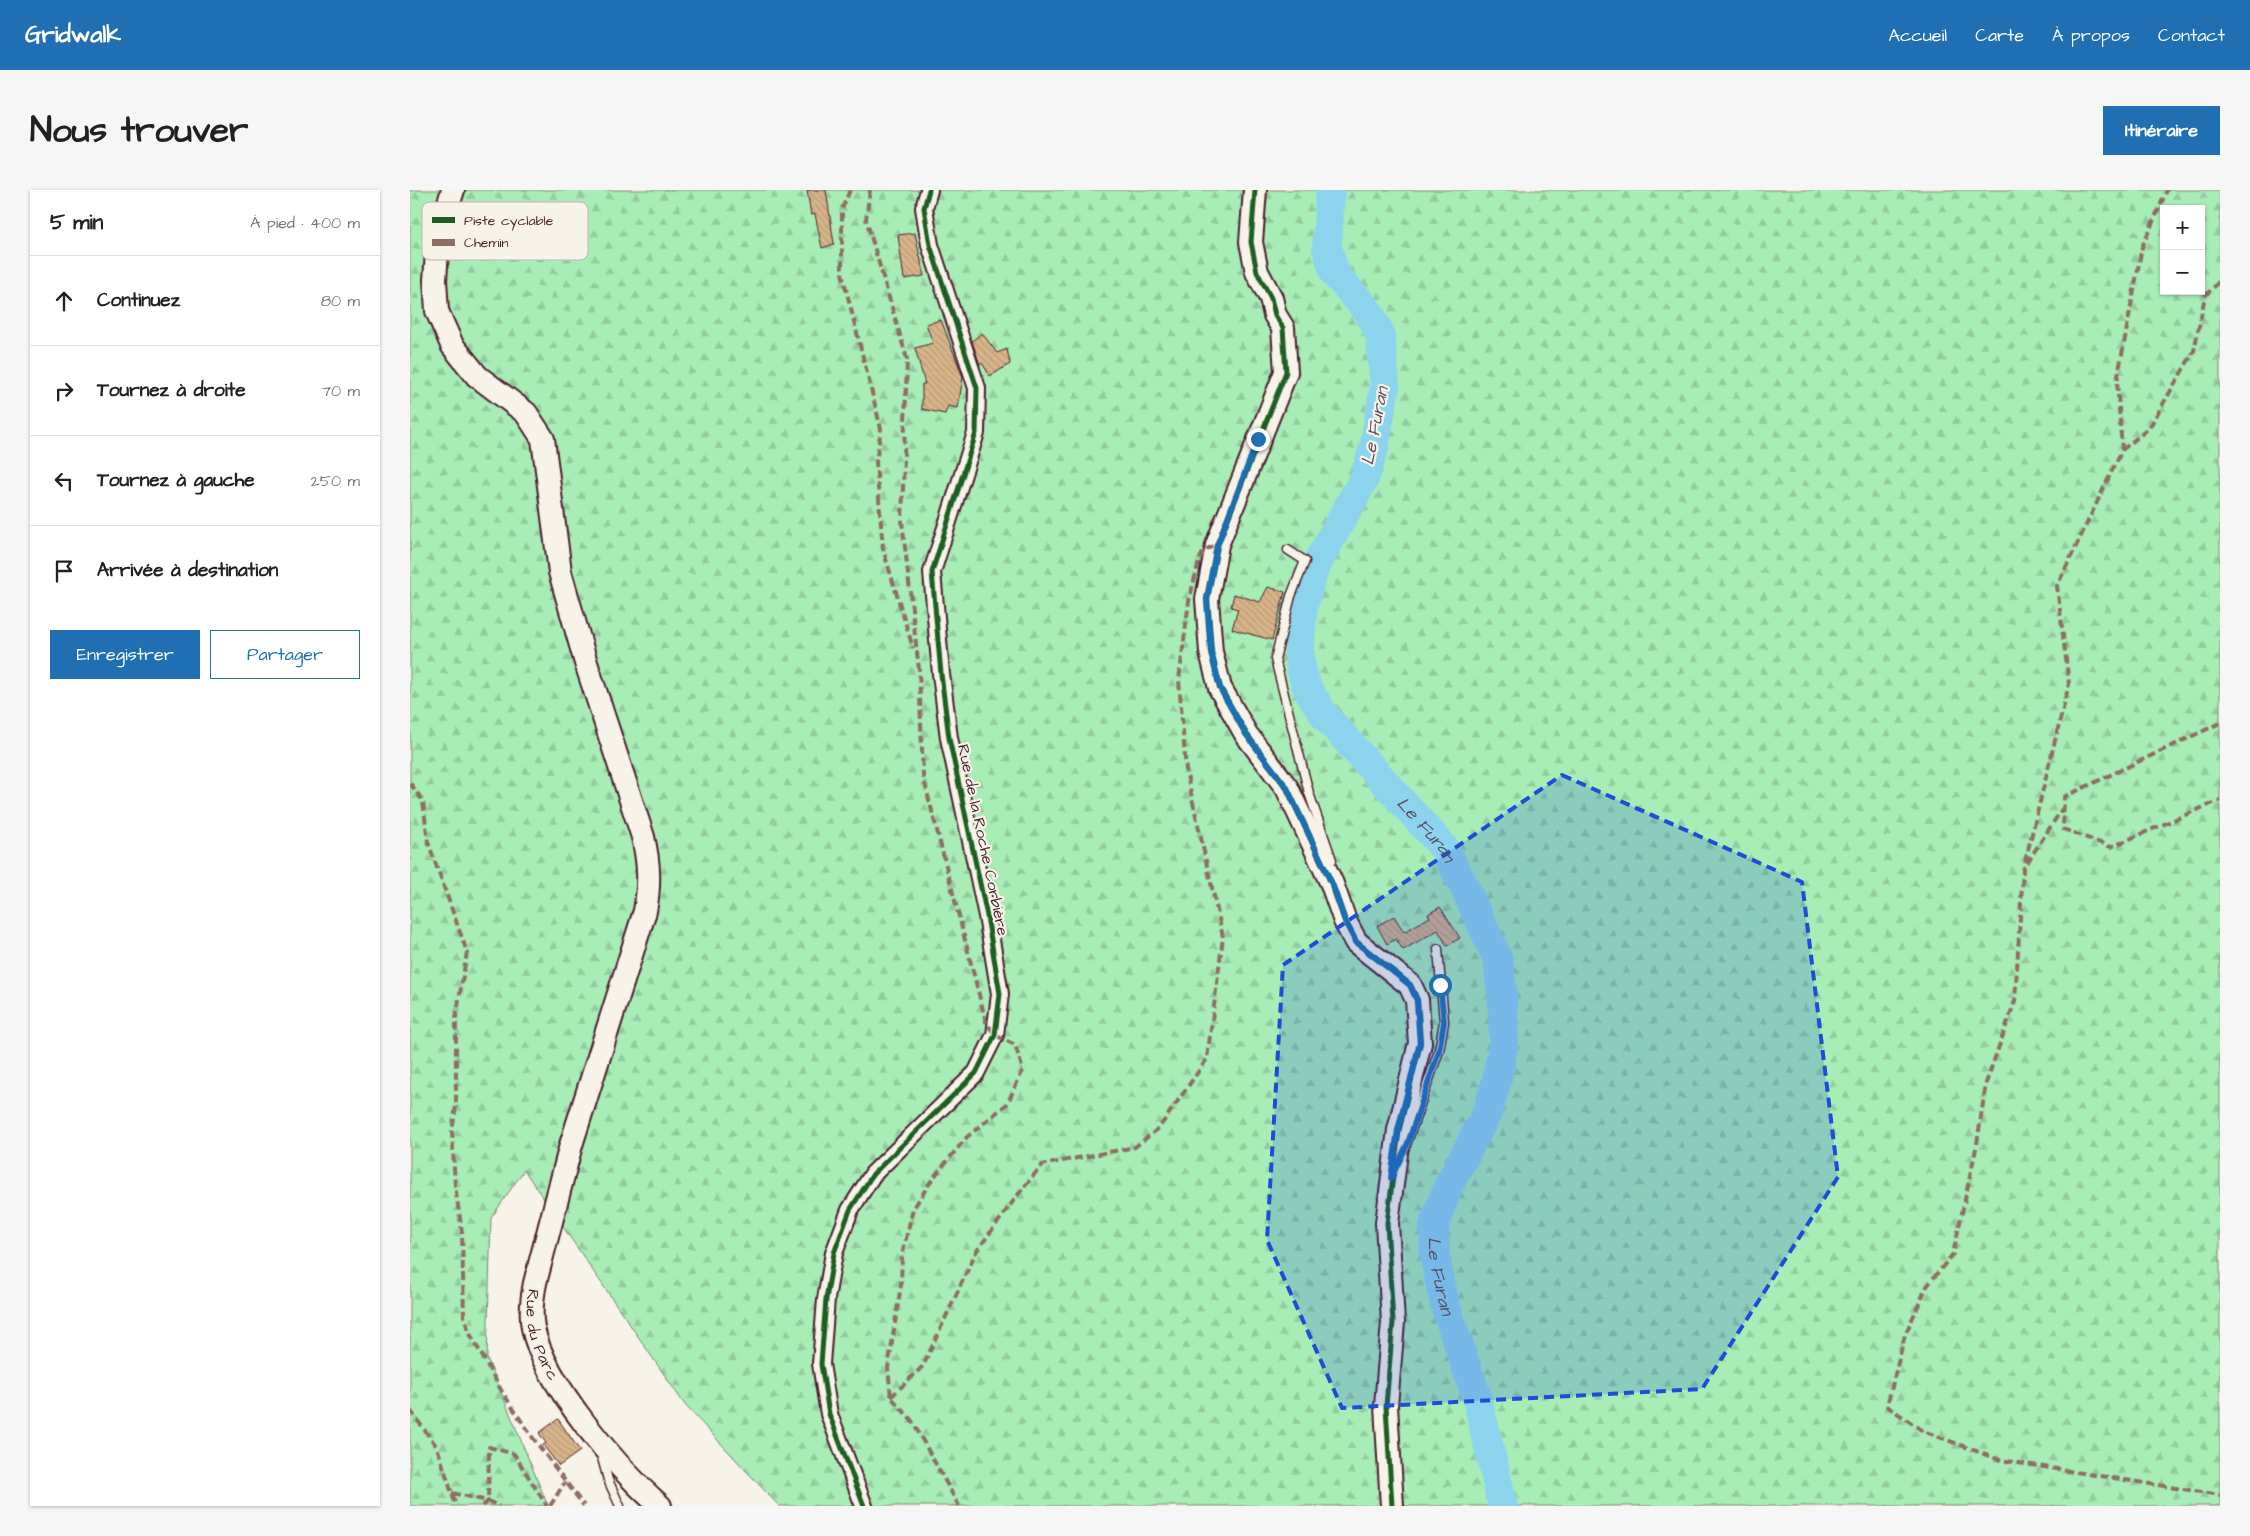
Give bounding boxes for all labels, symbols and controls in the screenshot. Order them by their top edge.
text: Gridwalk [25,18,121,52]
text: Accueil [1888,23,1947,48]
text: Carte [1975,23,2024,48]
text: À propos [2052,23,2130,48]
text: Contact [2158,23,2225,48]
text: Nous trouver [30,106,248,155]
button: Itinéraire [2103,106,2220,155]
legend [422,202,588,260]
map controls [2160,205,2205,295]
button: + [2160,205,2205,250]
text: 5 min [50,208,103,237]
text: Piste cyclable [464,211,554,231]
text: À pied · 400 m [250,212,360,234]
text: Chemin [464,233,508,253]
button: − [2160,250,2205,295]
icon: ahead [50,287,78,315]
text: Continuez [97,287,180,314]
text: 80 m [321,290,360,312]
icon: right [50,377,78,405]
text: Tournez à droite [97,377,245,404]
text: 70 m [321,380,360,402]
water label: Le Furan [1355,383,1395,467]
route end [1247,428,1270,451]
icon: left [50,467,78,495]
text: Tournez à gauche [97,467,255,494]
text: 250 m [311,470,360,492]
icon: arrive [50,557,78,585]
text: Arrivée à destination [97,557,278,584]
button: Enregistrer [50,630,200,679]
button: Partager [210,630,360,679]
street label: Rue de la Roche Corbière [952,742,1014,938]
water label: Le Furan [1391,791,1463,868]
route start [1429,974,1452,997]
water label: Le Furan [1422,1237,1461,1321]
street label: Rue du Parc [520,1288,564,1384]

